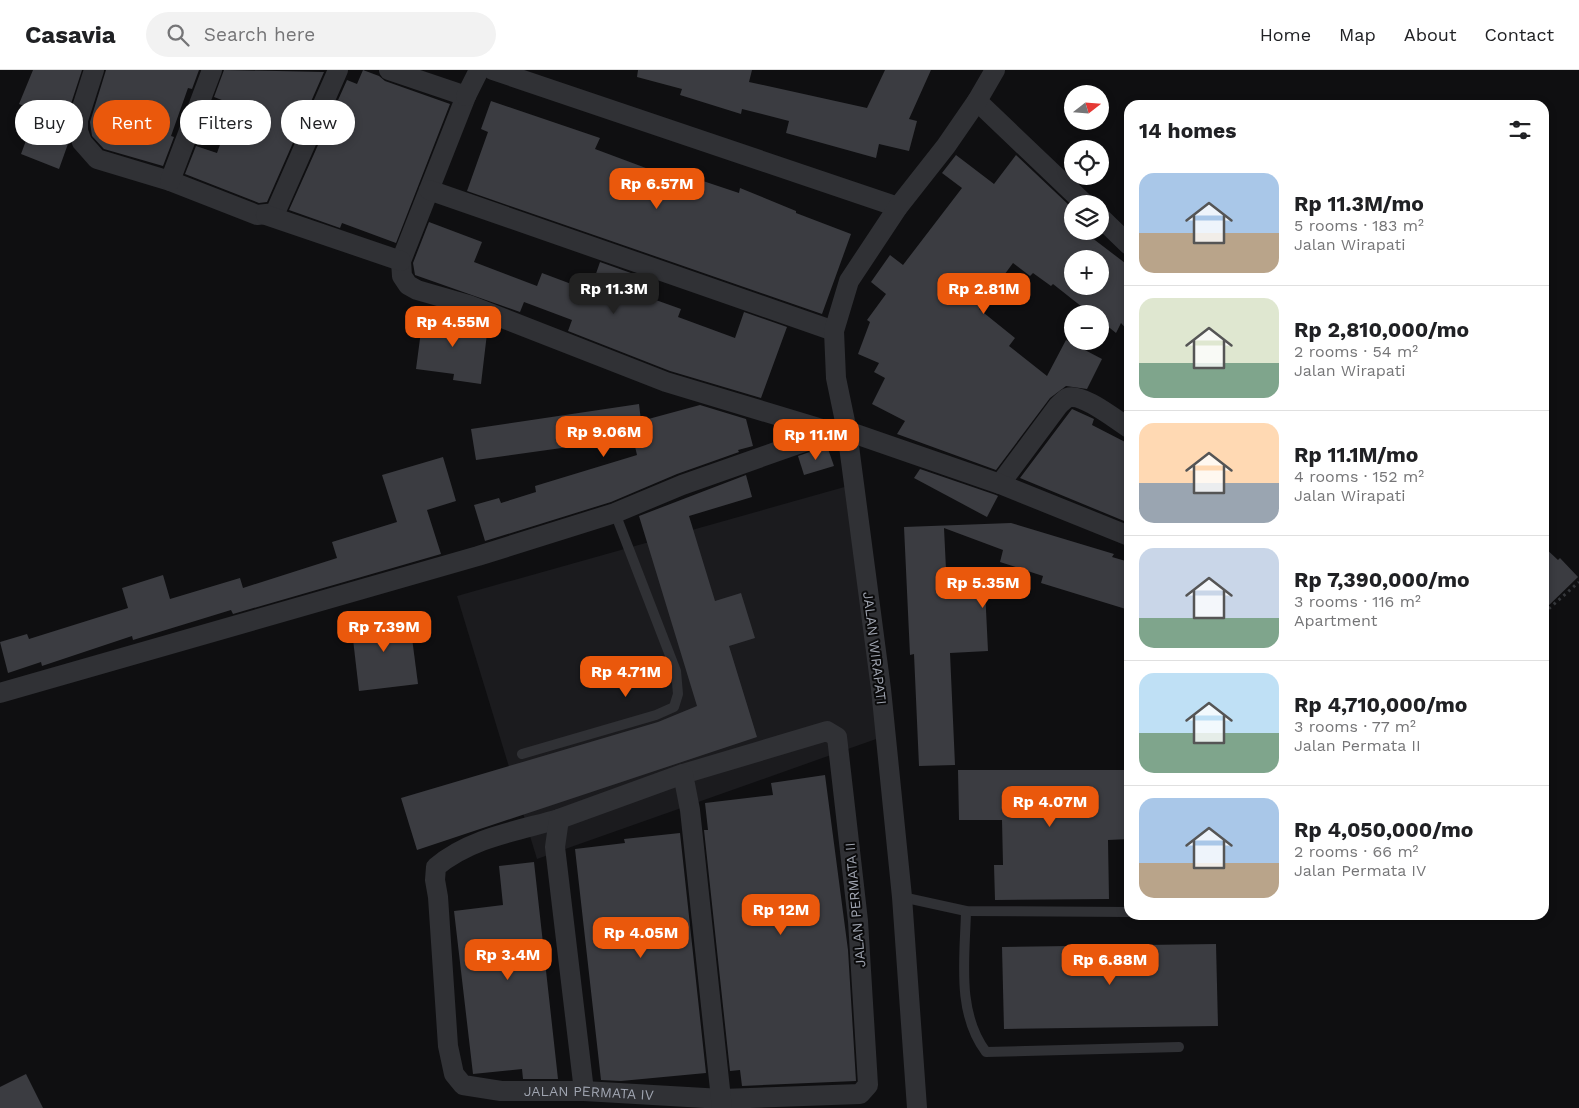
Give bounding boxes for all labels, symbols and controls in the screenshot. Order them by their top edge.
search box [146,12,496,57]
text: Casavia [25,21,116,49]
icon: search [164,21,192,49]
text: Search here [204,23,315,46]
text: Home [1260,24,1311,45]
text: Map [1339,24,1376,45]
text: About [1404,24,1456,45]
text: Contact [1484,24,1554,45]
north arrow [1064,85,1109,130]
map controls [1064,85,1109,350]
chip: Buy [15,100,83,145]
chip: Rent [93,100,170,145]
chip: Filters [180,100,271,145]
chip: New [281,100,355,145]
icon: filters [1506,116,1534,144]
text: 14 homes [1139,118,1236,143]
button: locate [1064,140,1109,185]
pin: Rp 6.57M [605,168,709,210]
text: Rp 6.57M [620,174,694,193]
text: Rp 11.3M/mo [1294,191,1424,216]
icon: home [1179,193,1239,253]
button: layers [1064,195,1109,240]
text: 5 rooms · 183 m² [1294,216,1424,235]
text: Jalan Wirapati [1294,235,1405,254]
button: + [1064,250,1109,295]
pin: Rp 11.3M [562,272,666,315]
pin: Rp 2.81M [932,272,1036,315]
text: Rp 11.3M [580,279,648,298]
text: Rp 2.81M [948,279,1020,298]
button: − [1064,305,1109,350]
pin: Rp 4.55M [401,306,505,348]
text: Rp 4.55M [416,312,490,331]
text: Rp 2,810,000/mo [1294,317,1469,342]
icon: home [1179,318,1239,378]
text: 2 rooms · 54 m² [1294,342,1418,361]
text: Jalan Wirapati [1294,361,1405,380]
pin: Rp 9.06M [552,416,656,458]
pin: Rp 11.1M [764,418,868,461]
text: Rp 9.06M [567,422,641,441]
text: Rp 11.1M [784,425,848,444]
text: Rp 11.1M/mo [1294,442,1418,467]
icon: home [1179,443,1239,503]
text: 4 rooms · 152 m² [1294,467,1424,486]
text: Jalan Wirapati [1294,486,1405,505]
pin: Rp 5.35M [931,566,1035,609]
text: Rp 7,390,000/mo [1294,567,1470,592]
icon: home [1179,568,1239,628]
text: Rp 5.35M [947,573,1019,592]
street label: JALAN WIRAPATI [860,591,890,705]
text: 3 rooms · 116 m² [1294,592,1421,611]
pin: Rp 7.39M [332,610,436,653]
text: Apartment [1294,611,1377,630]
text: Rp 7.39M [348,617,420,636]
pin: Rp 4.71M [574,656,678,698]
text: Rp 4.71M [591,662,661,681]
text: Rp 4,710,000/mo [1294,692,1467,717]
icon: home [1179,693,1239,753]
text: 3 rooms · 77 m² [1294,717,1416,736]
text: Jalan Permata II [1294,736,1421,755]
pin: Rp 4.07M [998,786,1102,828]
text: Rp 4.07M [1013,792,1087,811]
text: Rp 4,050,000/mo [1294,817,1473,842]
icon: home [1179,818,1239,878]
street label: JALAN PERMATA II [842,842,868,968]
text: 2 rooms · 66 m² [1294,842,1418,861]
text: Jalan Permata IV [1294,861,1426,880]
pin: Rp 12M [740,894,822,936]
text: Rp 12M [753,900,809,919]
pin: Rp 4.05M [589,916,693,959]
text: Rp 4.05M [604,923,678,942]
pin: Rp 3.4M [462,938,554,981]
pin: Rp 6.88M [1058,944,1162,986]
text: Rp 3.4M [476,945,540,964]
text: Rp 6.88M [1073,950,1147,969]
street label: JALAN PERMATA IV [524,1083,654,1103]

